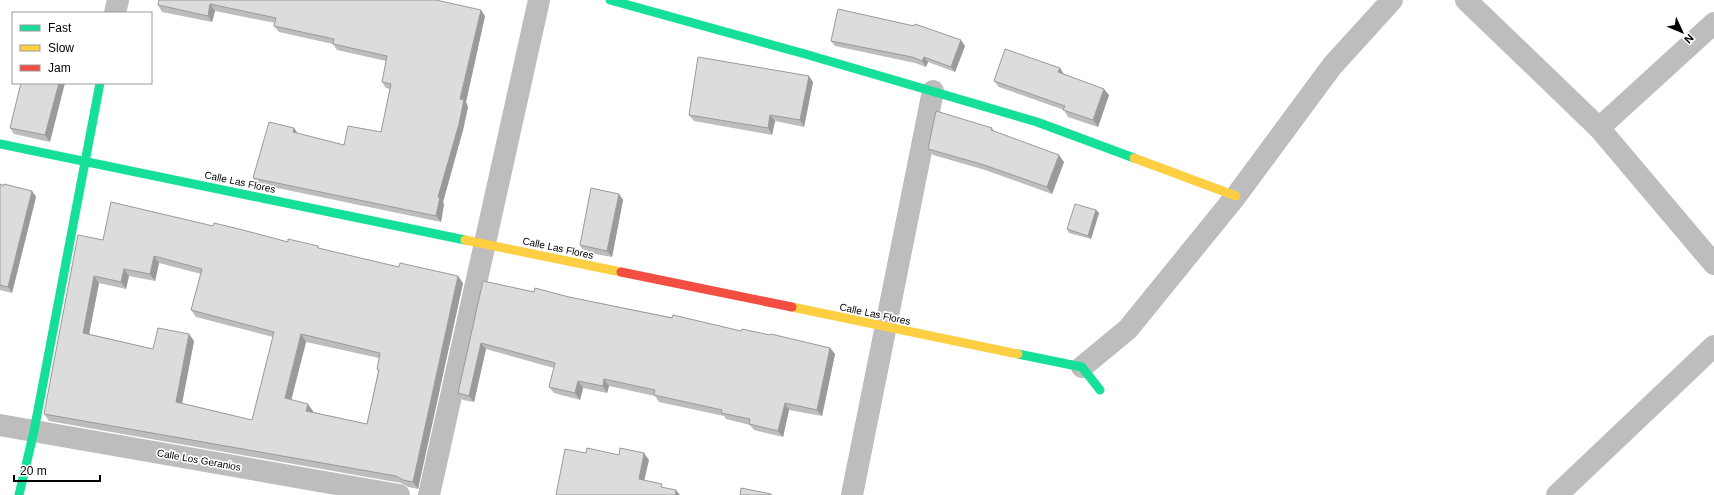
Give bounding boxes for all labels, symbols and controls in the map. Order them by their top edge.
legend [12,12,152,84]
north arrow [1662,12,1702,52]
text: Fast [48,21,72,35]
text: N [1682,32,1696,46]
text: Slow [48,41,74,55]
text: Jam [48,61,71,75]
street label: Calle Las Flores [204,169,276,195]
street label: Calle Las Flores [522,235,594,261]
street label: Calle Las Flores [839,301,911,327]
street label: Calle Los Geranios [156,447,242,473]
scale bar [14,457,100,483]
text: 20 m [20,464,47,478]

